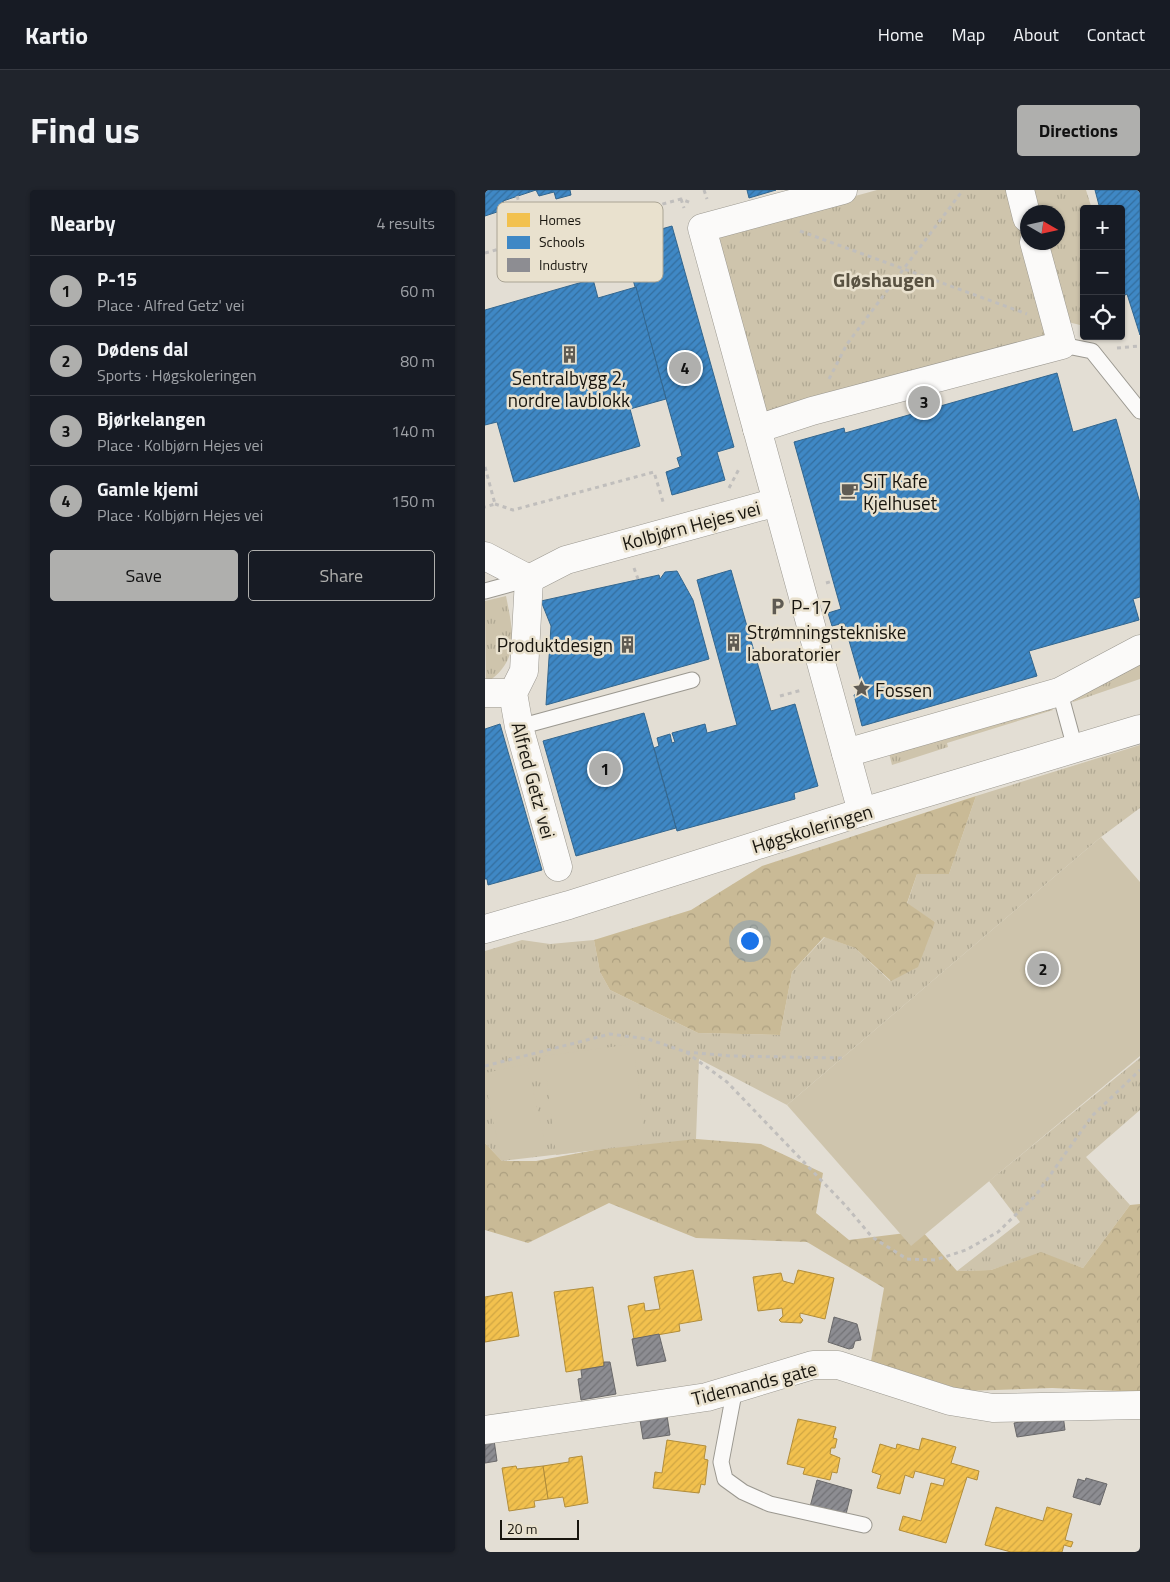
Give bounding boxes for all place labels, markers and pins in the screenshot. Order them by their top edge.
building icon: Sentralbygg 2, nordre lavblokk [559,344,579,364]
pin: 4 [669,349,701,387]
place label: Sentralbygg 2, nordre lavblokk [508,363,630,414]
pin: 3 [908,383,940,421]
place label: SiT Kafe Kjelhuset [863,466,938,517]
cafe icon: SiT Kafe Kjelhuset [839,481,859,501]
place label: P-17 [791,592,832,621]
parking icon: P-17 [767,596,787,616]
place label: Strømningstekniske laboratorier [747,617,906,668]
place label: Produktdesign [497,630,613,659]
building icon: Strømningstekniske laboratorier [723,632,743,652]
building icon: Produktdesign [617,634,637,654]
place label: Fossen [875,675,932,704]
place icon: Fossen [851,679,871,699]
pin: 1 [589,750,621,788]
pin: 2 [1027,950,1059,988]

